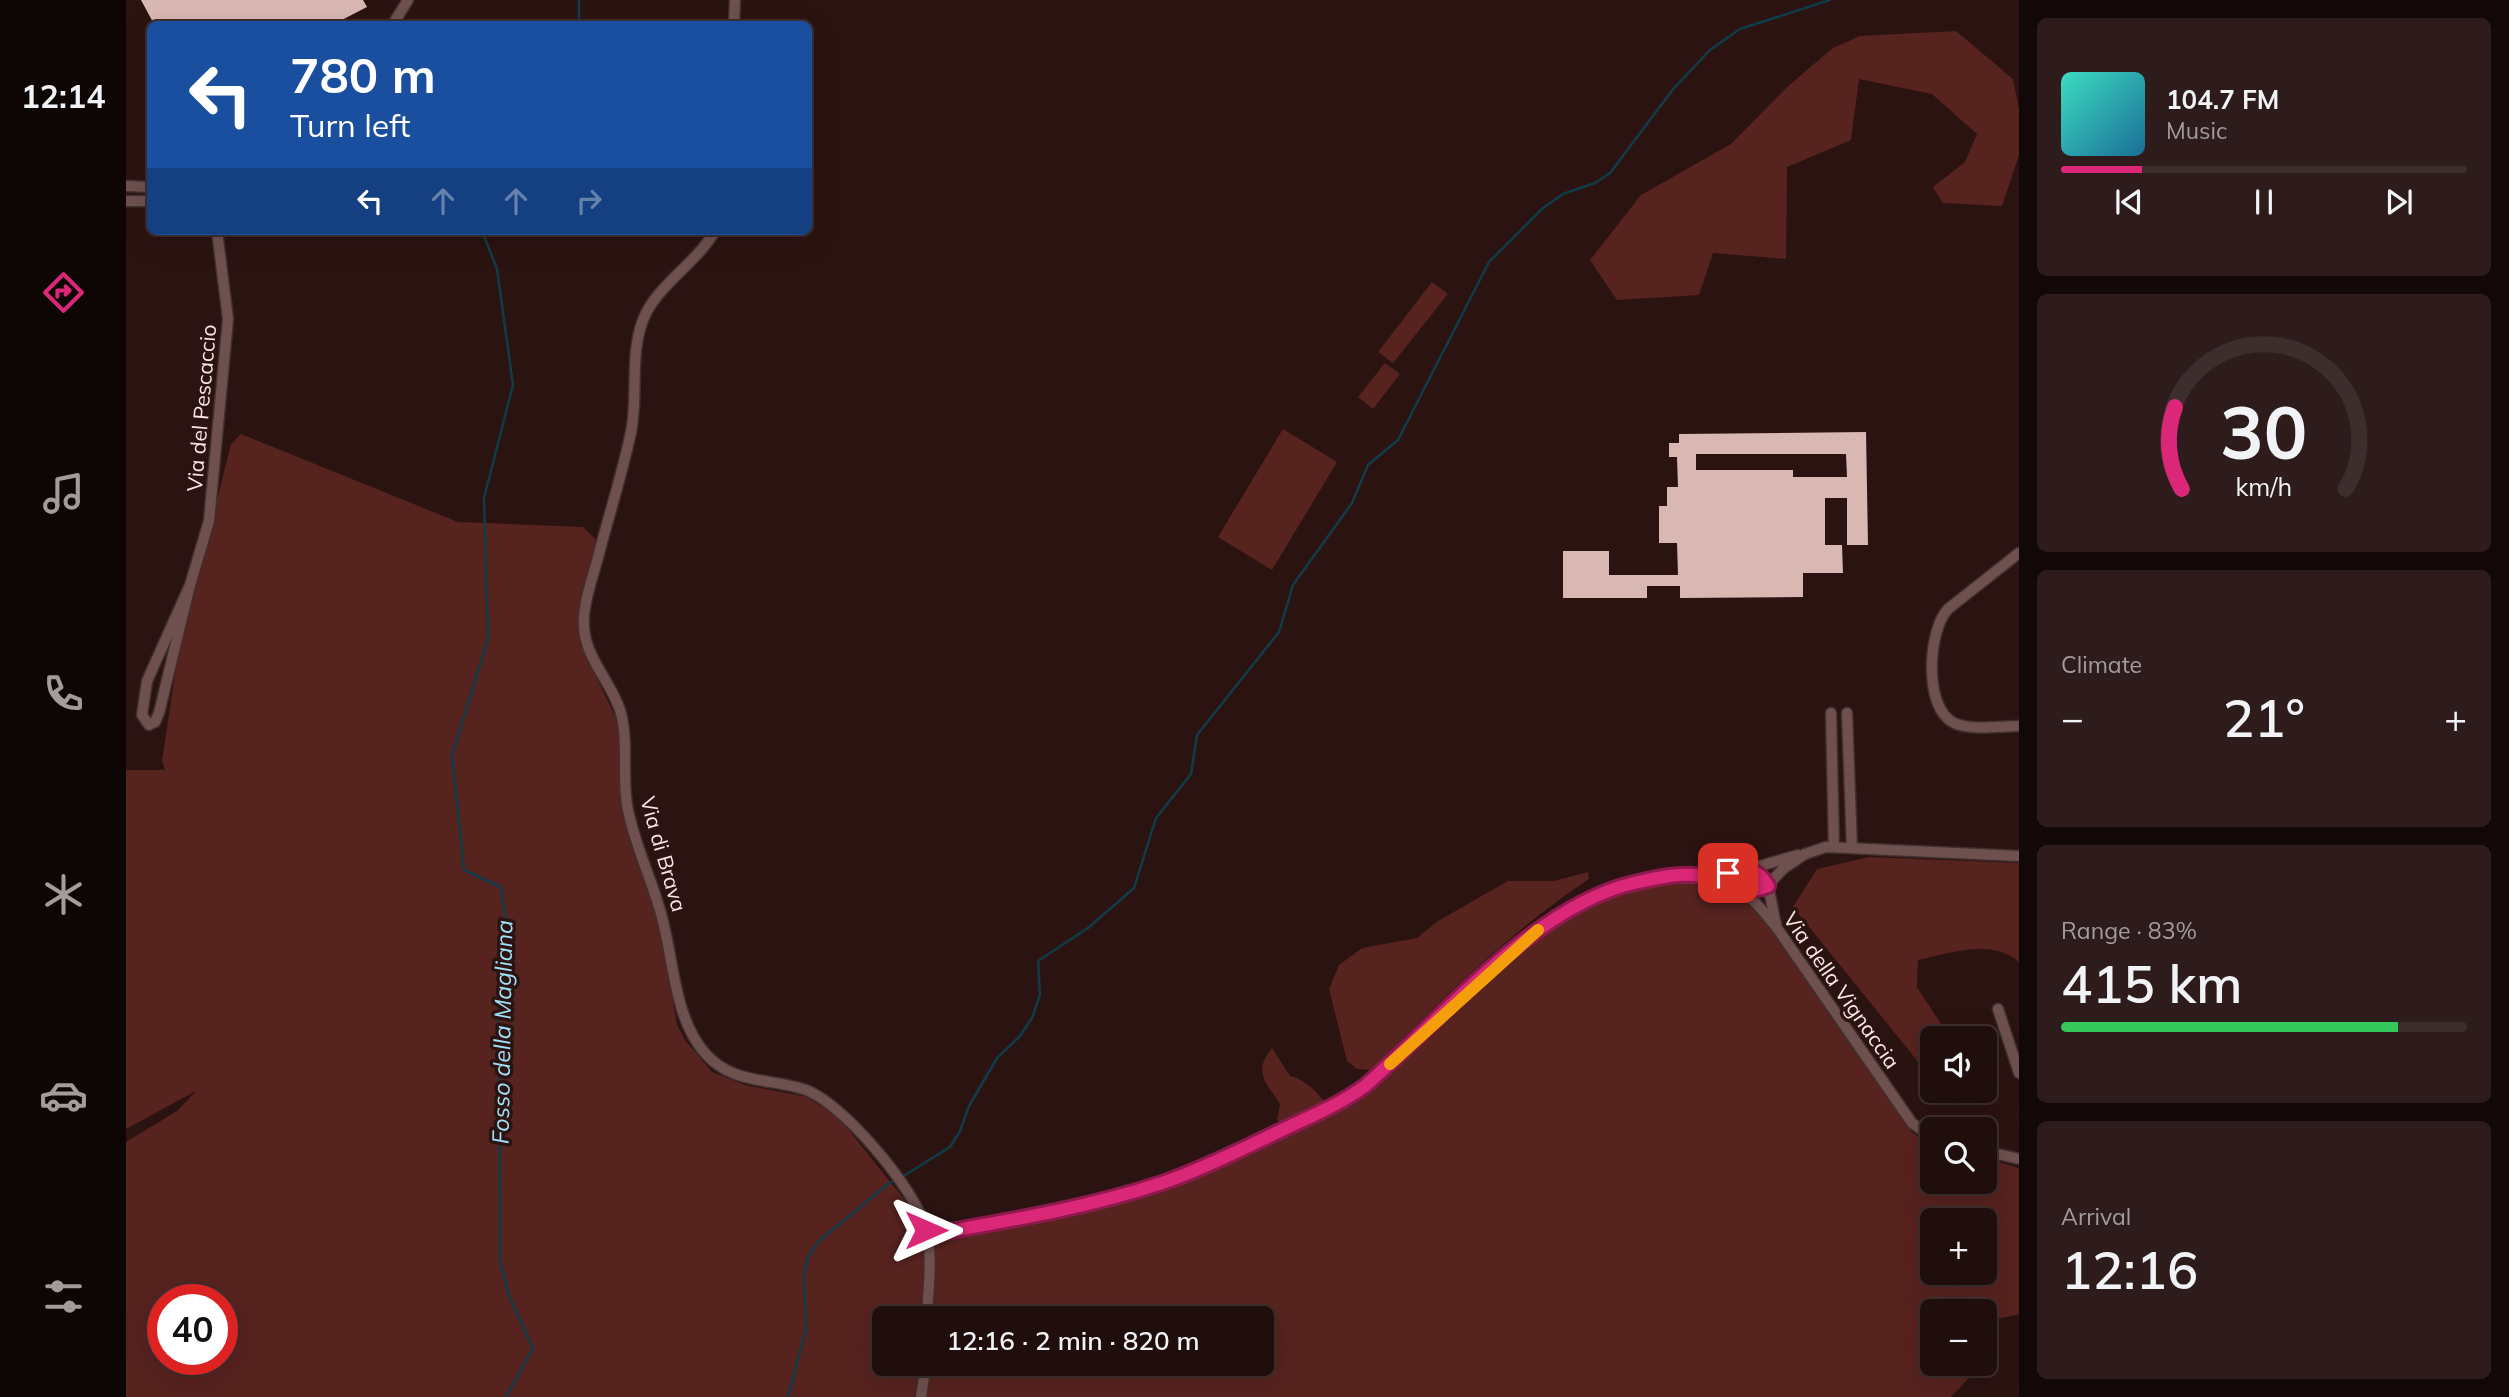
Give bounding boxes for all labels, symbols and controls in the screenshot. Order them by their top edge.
text: 780 m [290,44,436,105]
icon: left [175,49,266,140]
text: 12:14 [21,76,105,116]
text: 104.7 FM [2166,83,2279,116]
text: Turn left [290,105,410,145]
text: Music [2166,116,2227,145]
icon: left [351,182,389,220]
icon: ahead [424,182,462,220]
icon: ahead [497,182,535,220]
icon: right [570,182,608,220]
icon: previous [2110,183,2148,221]
icon: pause [2245,183,2283,221]
icon: next [2380,183,2418,221]
icon: directions [39,268,88,317]
street label: Via del Pescaccio [181,323,221,493]
text: 30 [2220,386,2308,477]
icon: music [39,469,88,518]
text: km/h [2236,470,2292,501]
text: Climate [2061,650,2142,679]
icon: phone [39,669,88,718]
text: 21° [2223,685,2305,750]
text: − [2061,694,2084,742]
text: + [2444,694,2467,742]
street label: Via di Brava [635,793,693,915]
pin [1698,843,1758,903]
icon: arrive [1709,854,1747,892]
icon: climate [39,870,88,919]
street label: Via della Vignaccia [1778,907,1906,1073]
text: Range · 83% [2061,916,2197,945]
water label: Fosso della Magliana [486,920,518,1144]
text: 415 km [2061,951,2242,1016]
map controls [1920,1026,1997,1376]
button: sound [1920,1026,1997,1103]
icon: car [39,1071,88,1120]
button: search [1920,1117,1997,1194]
position arrow [889,1193,963,1267]
text: Arrival [2061,1202,2131,1231]
button: + [1920,1208,1997,1285]
text: 12:16 [2061,1237,2198,1302]
icon: filters [39,1272,88,1321]
speed limit sign: 40 [147,1284,238,1375]
button: − [1920,1299,1997,1376]
text: 12:16 · 2 min · 820 m [946,1324,1200,1357]

